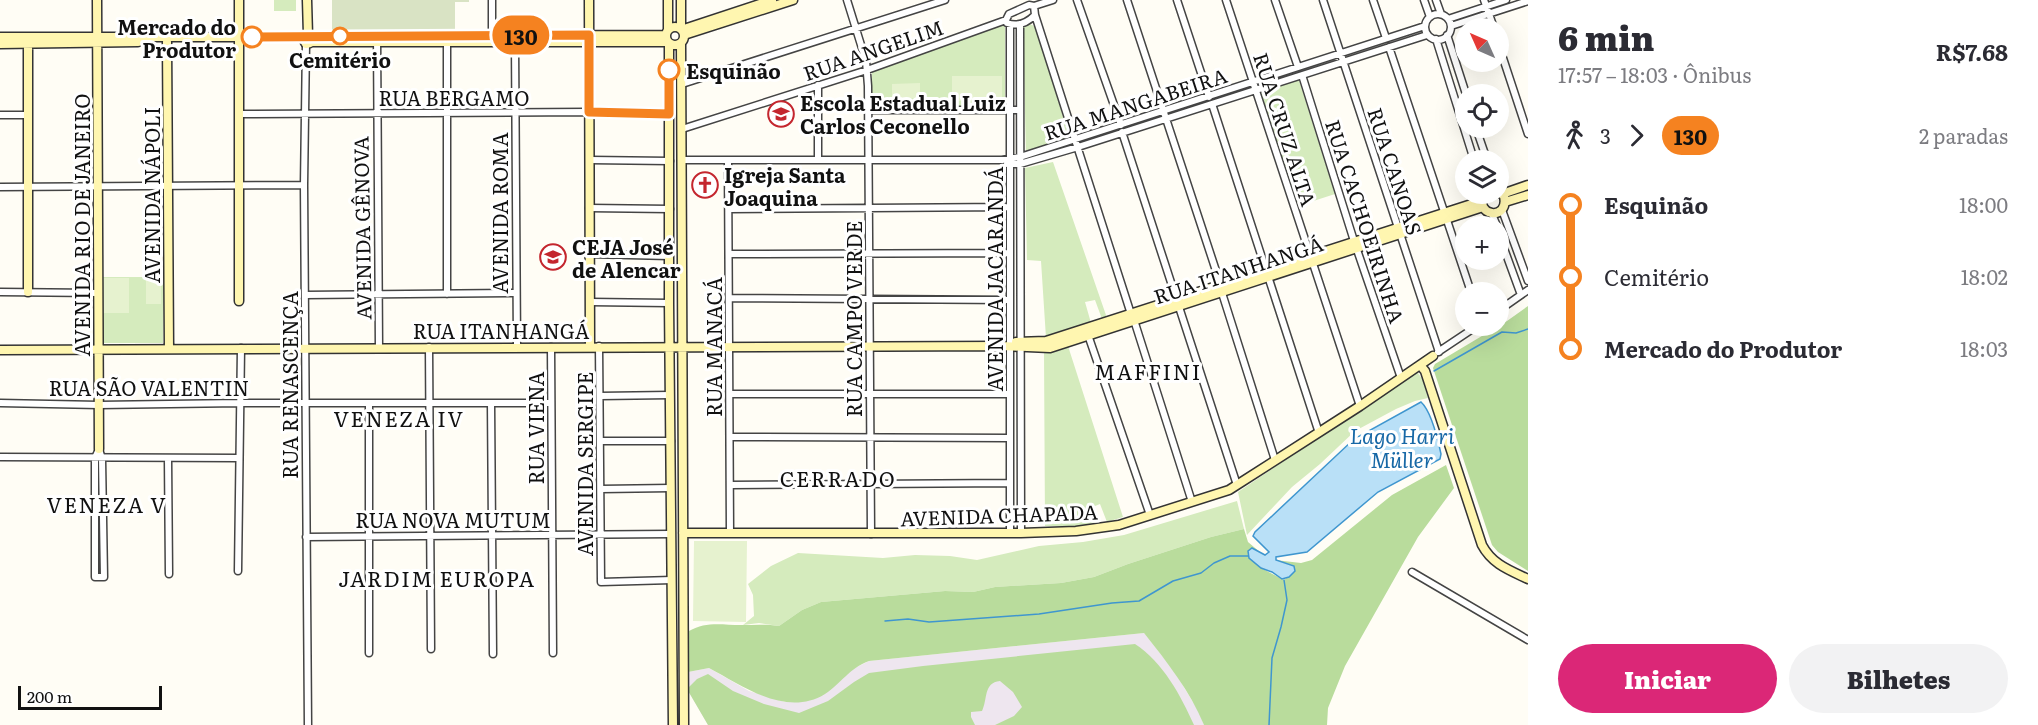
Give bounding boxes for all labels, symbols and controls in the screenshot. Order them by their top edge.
place label: Mercado do Produtor [117,11,236,64]
street label: RUA ANGELIM [799,11,947,87]
text: 6 min [1558,12,1654,61]
line badge: 130 [486,15,556,54]
north arrow [1455,18,1509,72]
map controls [1455,18,1509,336]
text: 130 [504,20,538,51]
marker: Mercado do Produtor [241,26,263,48]
marker: Cemitério [331,27,349,45]
text: R$7.68 [1936,35,2008,68]
place label: Cemitério [289,44,391,74]
street label: RUA CRUZ ALTA [1247,48,1325,210]
place label: Esquinão [686,55,781,85]
marker: Esquinão [658,59,680,81]
street label: RUA MANGABEIRA [1040,59,1231,147]
text: 17:57 – 18:03 · Ônibus [1558,59,1751,89]
street label: RUA BERGAMO [378,82,530,112]
button: locate [1455,84,1509,138]
place label: Escola Estadual Luiz Carlos Ceconello [800,87,1006,140]
street label: AVENIDA RIO DE JANEIRO [66,94,96,356]
school or university icon: Escola Estadual Luiz Carlos Ceconello [766,99,796,129]
street label: RUA CANOAS [1361,103,1431,239]
street label: AVENIDA NÁPOLI [136,107,166,283]
street label: RUA CACHOEIRINHA [1319,115,1413,327]
icon: walk [1558,119,1591,152]
icon: forward [1620,119,1653,152]
text: 3 [1600,120,1611,150]
text: 130 [1674,120,1707,151]
text: 2 paradas [1919,120,2008,150]
street label: AVENIDA ROMA [484,132,514,294]
street label: AVENIDA GÊNOVA [344,136,378,320]
button: layers [1455,150,1509,204]
place label: Igreja Santa Joaquina [724,159,846,212]
street label: AVENIDA JACARANDÁ [979,166,1009,392]
church icon: Igreja Santa Joaquina [690,170,720,200]
text: Esquinão [1604,188,1708,221]
text: 18:00 [1959,189,2008,219]
button: + [1455,216,1509,270]
street label: RUA CAMPO VERDE [838,221,868,417]
street label: RUA ITANHANGÁ [1149,227,1327,311]
place label: CEJA José de Alencar [572,231,681,284]
school or university icon: CEJA José de Alencar [538,242,568,272]
text: Cemitério [1604,260,1709,293]
text: 18:02 [1961,261,2008,291]
street label: RUA MANACÁ [698,277,728,417]
button: − [1455,282,1509,336]
street label: RUA RENASCENÇA [274,291,304,479]
street label: RUA ITANHANGÁ [413,315,590,345]
text: Mercado do Produtor [1604,332,1842,365]
text: 18:03 [1960,333,2008,363]
district label: MAFFINI [1094,355,1202,386]
street label: RUA VIENA [520,371,550,484]
street label: RUA SÃO VALENTIN [49,372,249,402]
street label: AVENIDA SERGIPE [569,372,599,556]
district label: VENEZA IV [334,402,464,433]
water label: Lago Harri Müller [1350,419,1455,474]
district label: CERRADO [780,462,896,493]
district label: VENEZA V [47,488,167,519]
street label: AVENIDA CHAPADA [900,496,1099,532]
street label: RUA NOVA MUTUM [355,504,551,534]
district label: JARDIM EUROPA [338,562,536,593]
button: Iniciar [1558,644,1777,713]
button: Bilhetes [1789,644,2008,713]
scale bar [18,683,162,710]
text: 200 m [27,684,72,708]

